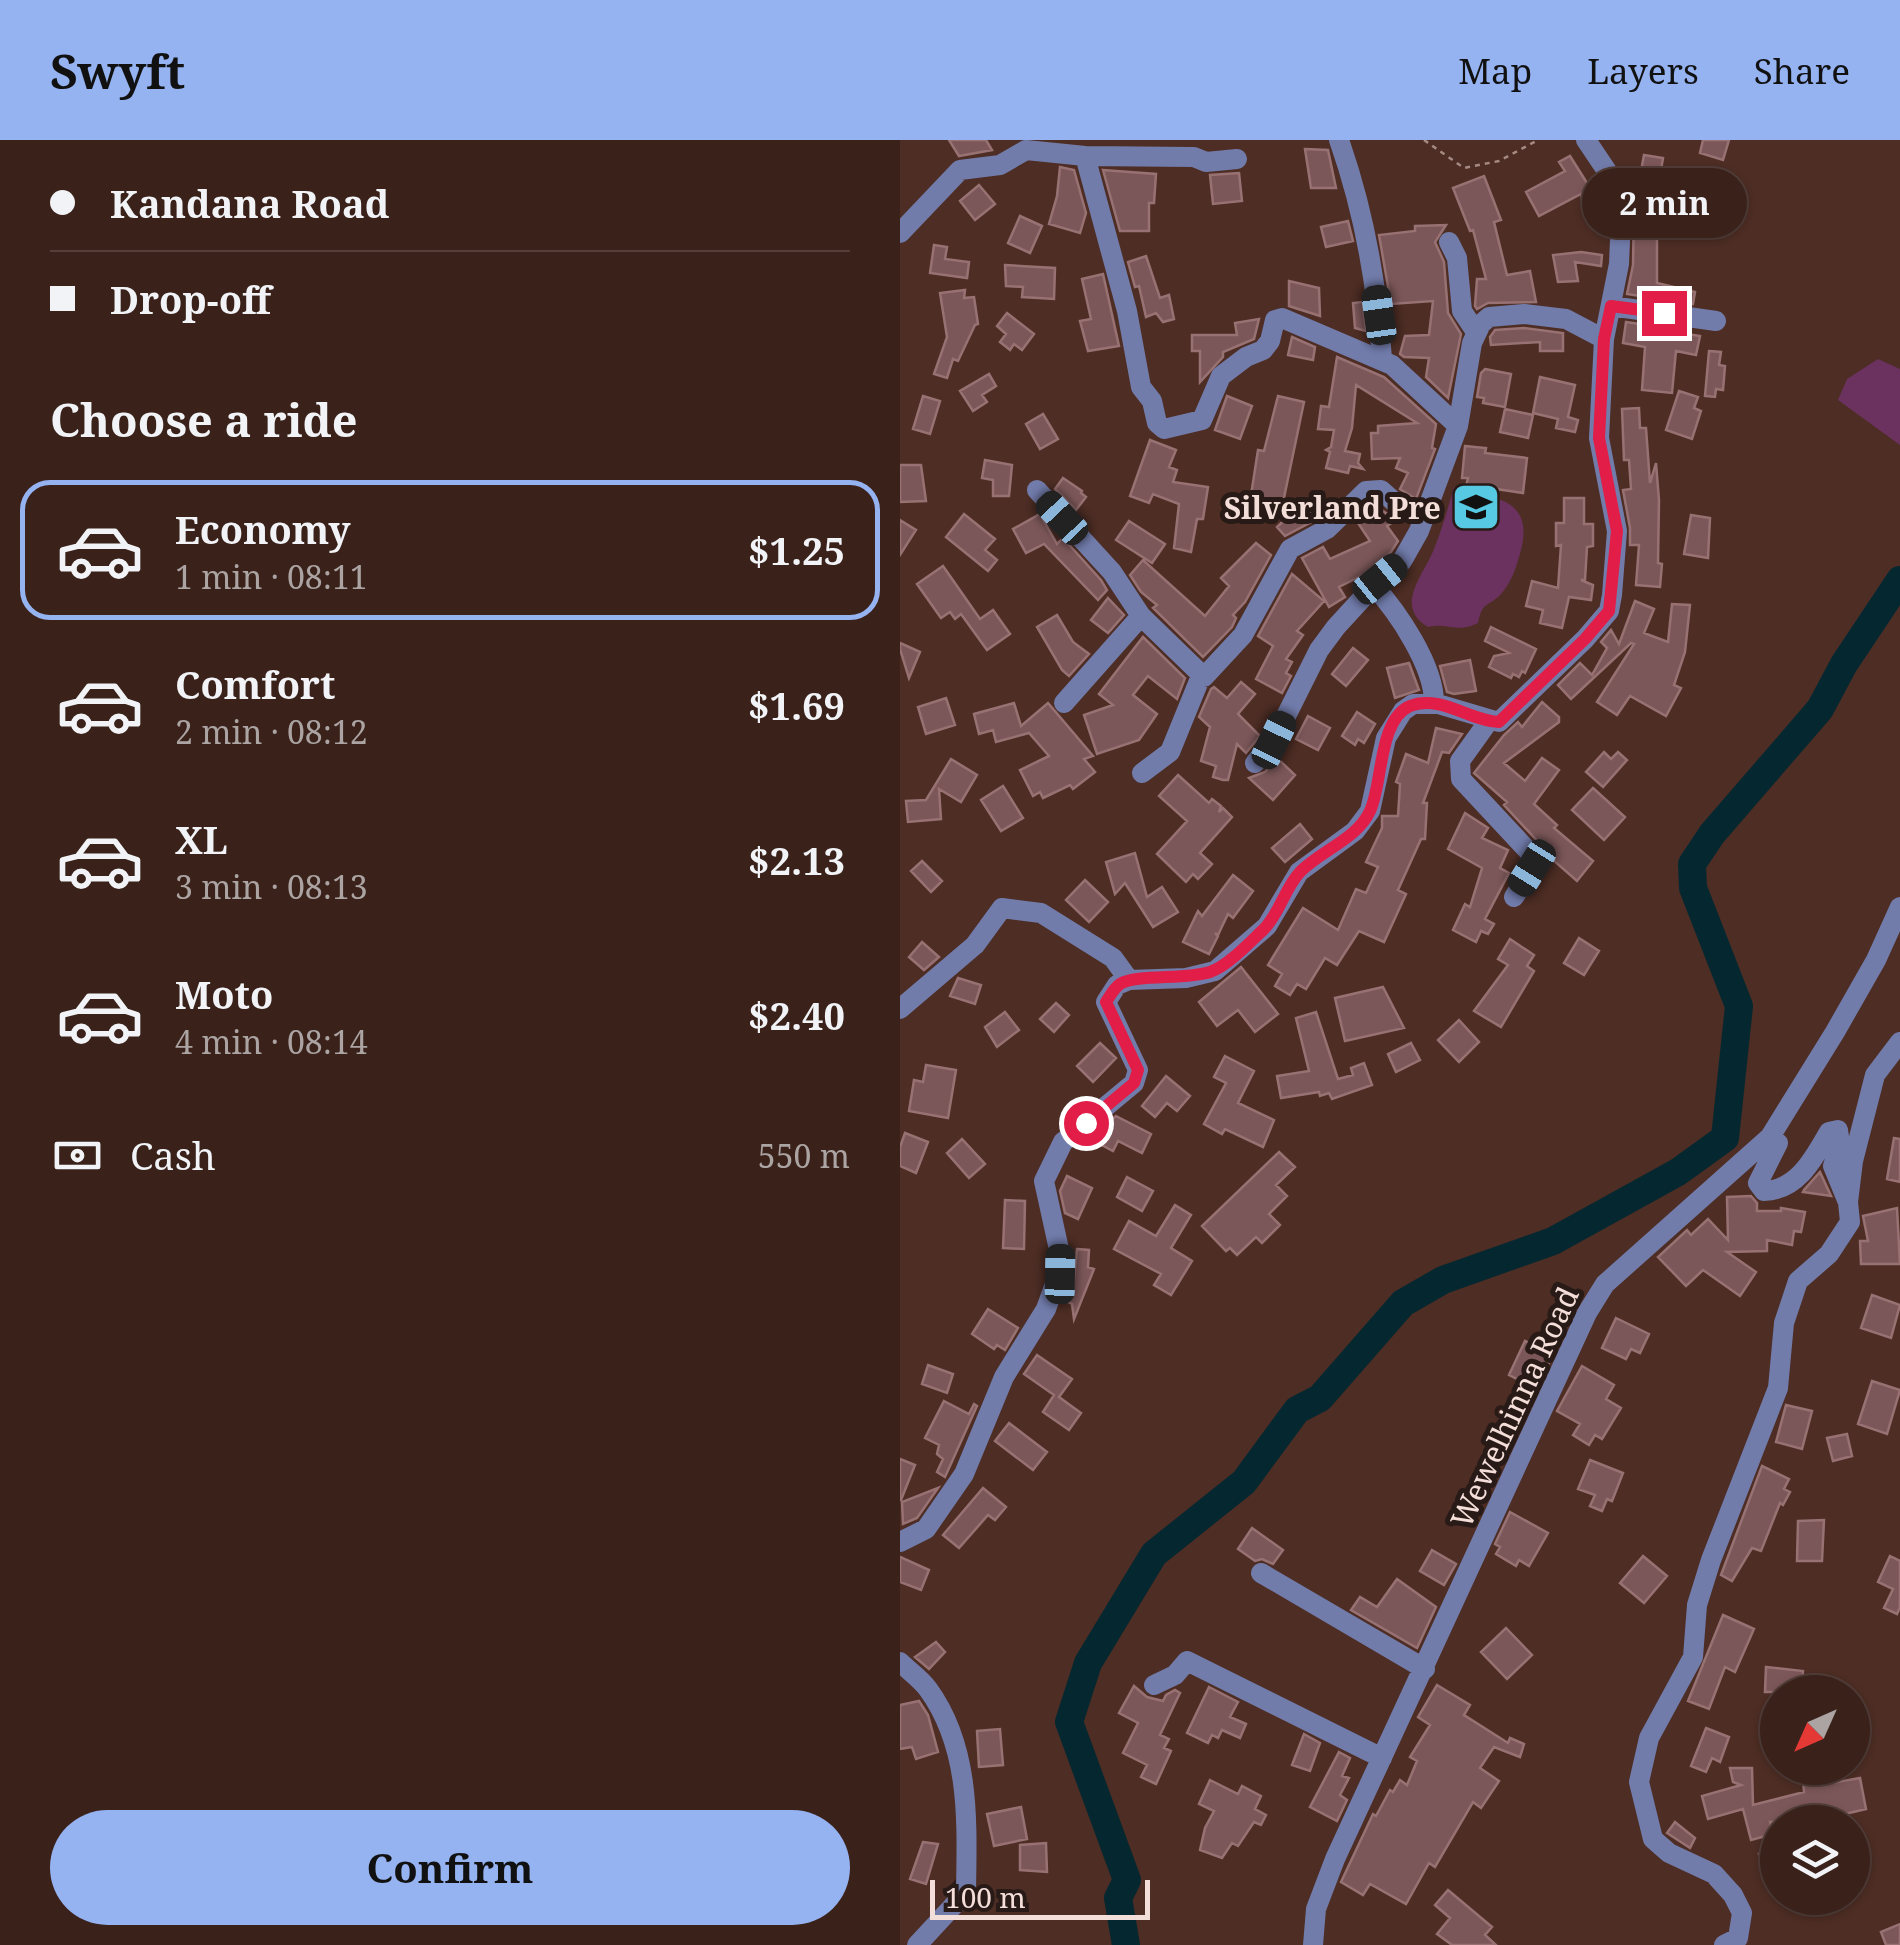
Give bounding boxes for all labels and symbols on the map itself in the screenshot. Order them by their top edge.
callout: 2 min [1582,168,1746,238]
car [1360,283,1398,347]
route end [1642,291,1687,336]
school or university icon: Silverland Pre [1450,481,1502,533]
car [1031,486,1093,550]
place label: Silverland Pre [1224,487,1441,528]
car [1347,548,1413,610]
car [1247,706,1301,774]
car [1503,835,1561,901]
route start [1064,1101,1109,1146]
car [1044,1244,1076,1304]
street label: Wewelhinna Road [1440,1280,1588,1534]
north arrow [1760,1675,1870,1785]
scale bar [930,1875,1150,1920]

